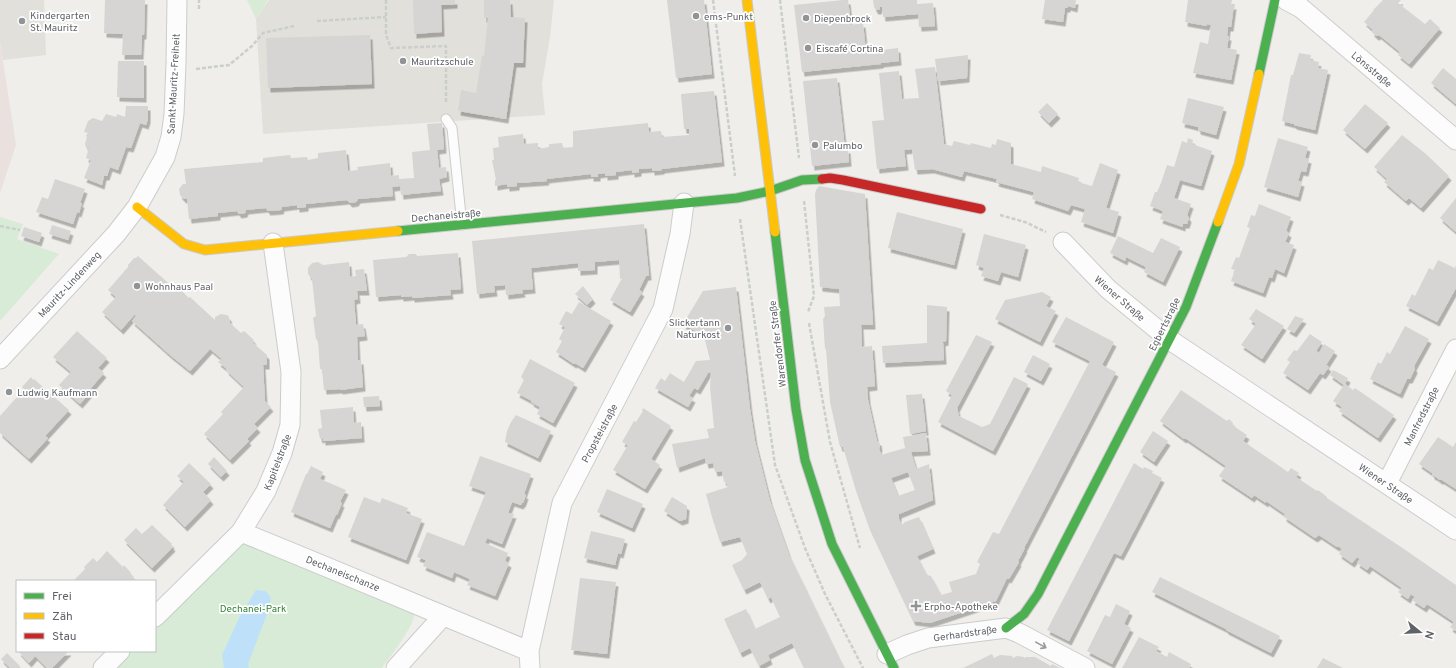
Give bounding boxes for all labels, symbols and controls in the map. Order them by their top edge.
place label: Kindergarten St. Mauritz [30,10,90,35]
marker: ems-Punkt [691,11,701,21]
place label: ems-Punkt [704,11,753,24]
marker: Diepenbrock [801,13,811,23]
place label: Diepenbrock [814,13,871,26]
marker: Kindergarten St. Mauritz [17,16,27,26]
street label: Sankt-Mauritz-Freiheit [165,33,184,135]
marker: Eiscafé Cortina [803,43,813,53]
place label: Eiscafé Cortina [816,43,883,56]
street label: Lönsstraße [1348,49,1394,91]
marker: Mauritzschule [398,56,408,66]
place label: Mauritzschule [411,56,474,69]
marker: Palumbo [810,140,820,150]
place label: Palumbo [823,140,863,153]
street label: Dechaneistraße [411,207,482,226]
street label: Mauritz-Lindenweg [36,249,104,321]
street label: Wiener Straße [1091,274,1147,325]
marker: Wohnhaus Paal [132,281,142,291]
place label: Wohnhaus Paal [145,281,213,294]
street label: Egbertstraße [1147,296,1184,354]
street label: Warendorfer Straße [767,300,790,388]
place label: Slickertann Naturkost [669,317,720,342]
marker: Slickertann Naturkost [723,323,733,333]
street label: Manfredstraße [1402,385,1443,448]
marker: Ludwig Kaufmann [4,387,14,397]
place label: Ludwig Kaufmann [17,387,97,400]
street label: Propsteistraße [579,402,621,465]
street label: Kapitelstraße [262,432,295,493]
street label: Wiener Straße [1355,461,1415,507]
street label: Dechaneischanze [304,554,381,595]
legend [16,580,156,652]
text: Frei [52,589,72,605]
marker: Erpho-Apotheke [911,601,921,611]
place label: Erpho-Apotheke [924,601,998,614]
park label: Dechanei-Park [220,603,286,616]
text: Zäh [52,609,73,625]
north arrow [1400,612,1440,652]
street label: Gerhardstraße [932,624,998,645]
text: Stau [52,629,77,645]
text: N [1421,629,1436,641]
one-way arrow [1034,642,1046,650]

